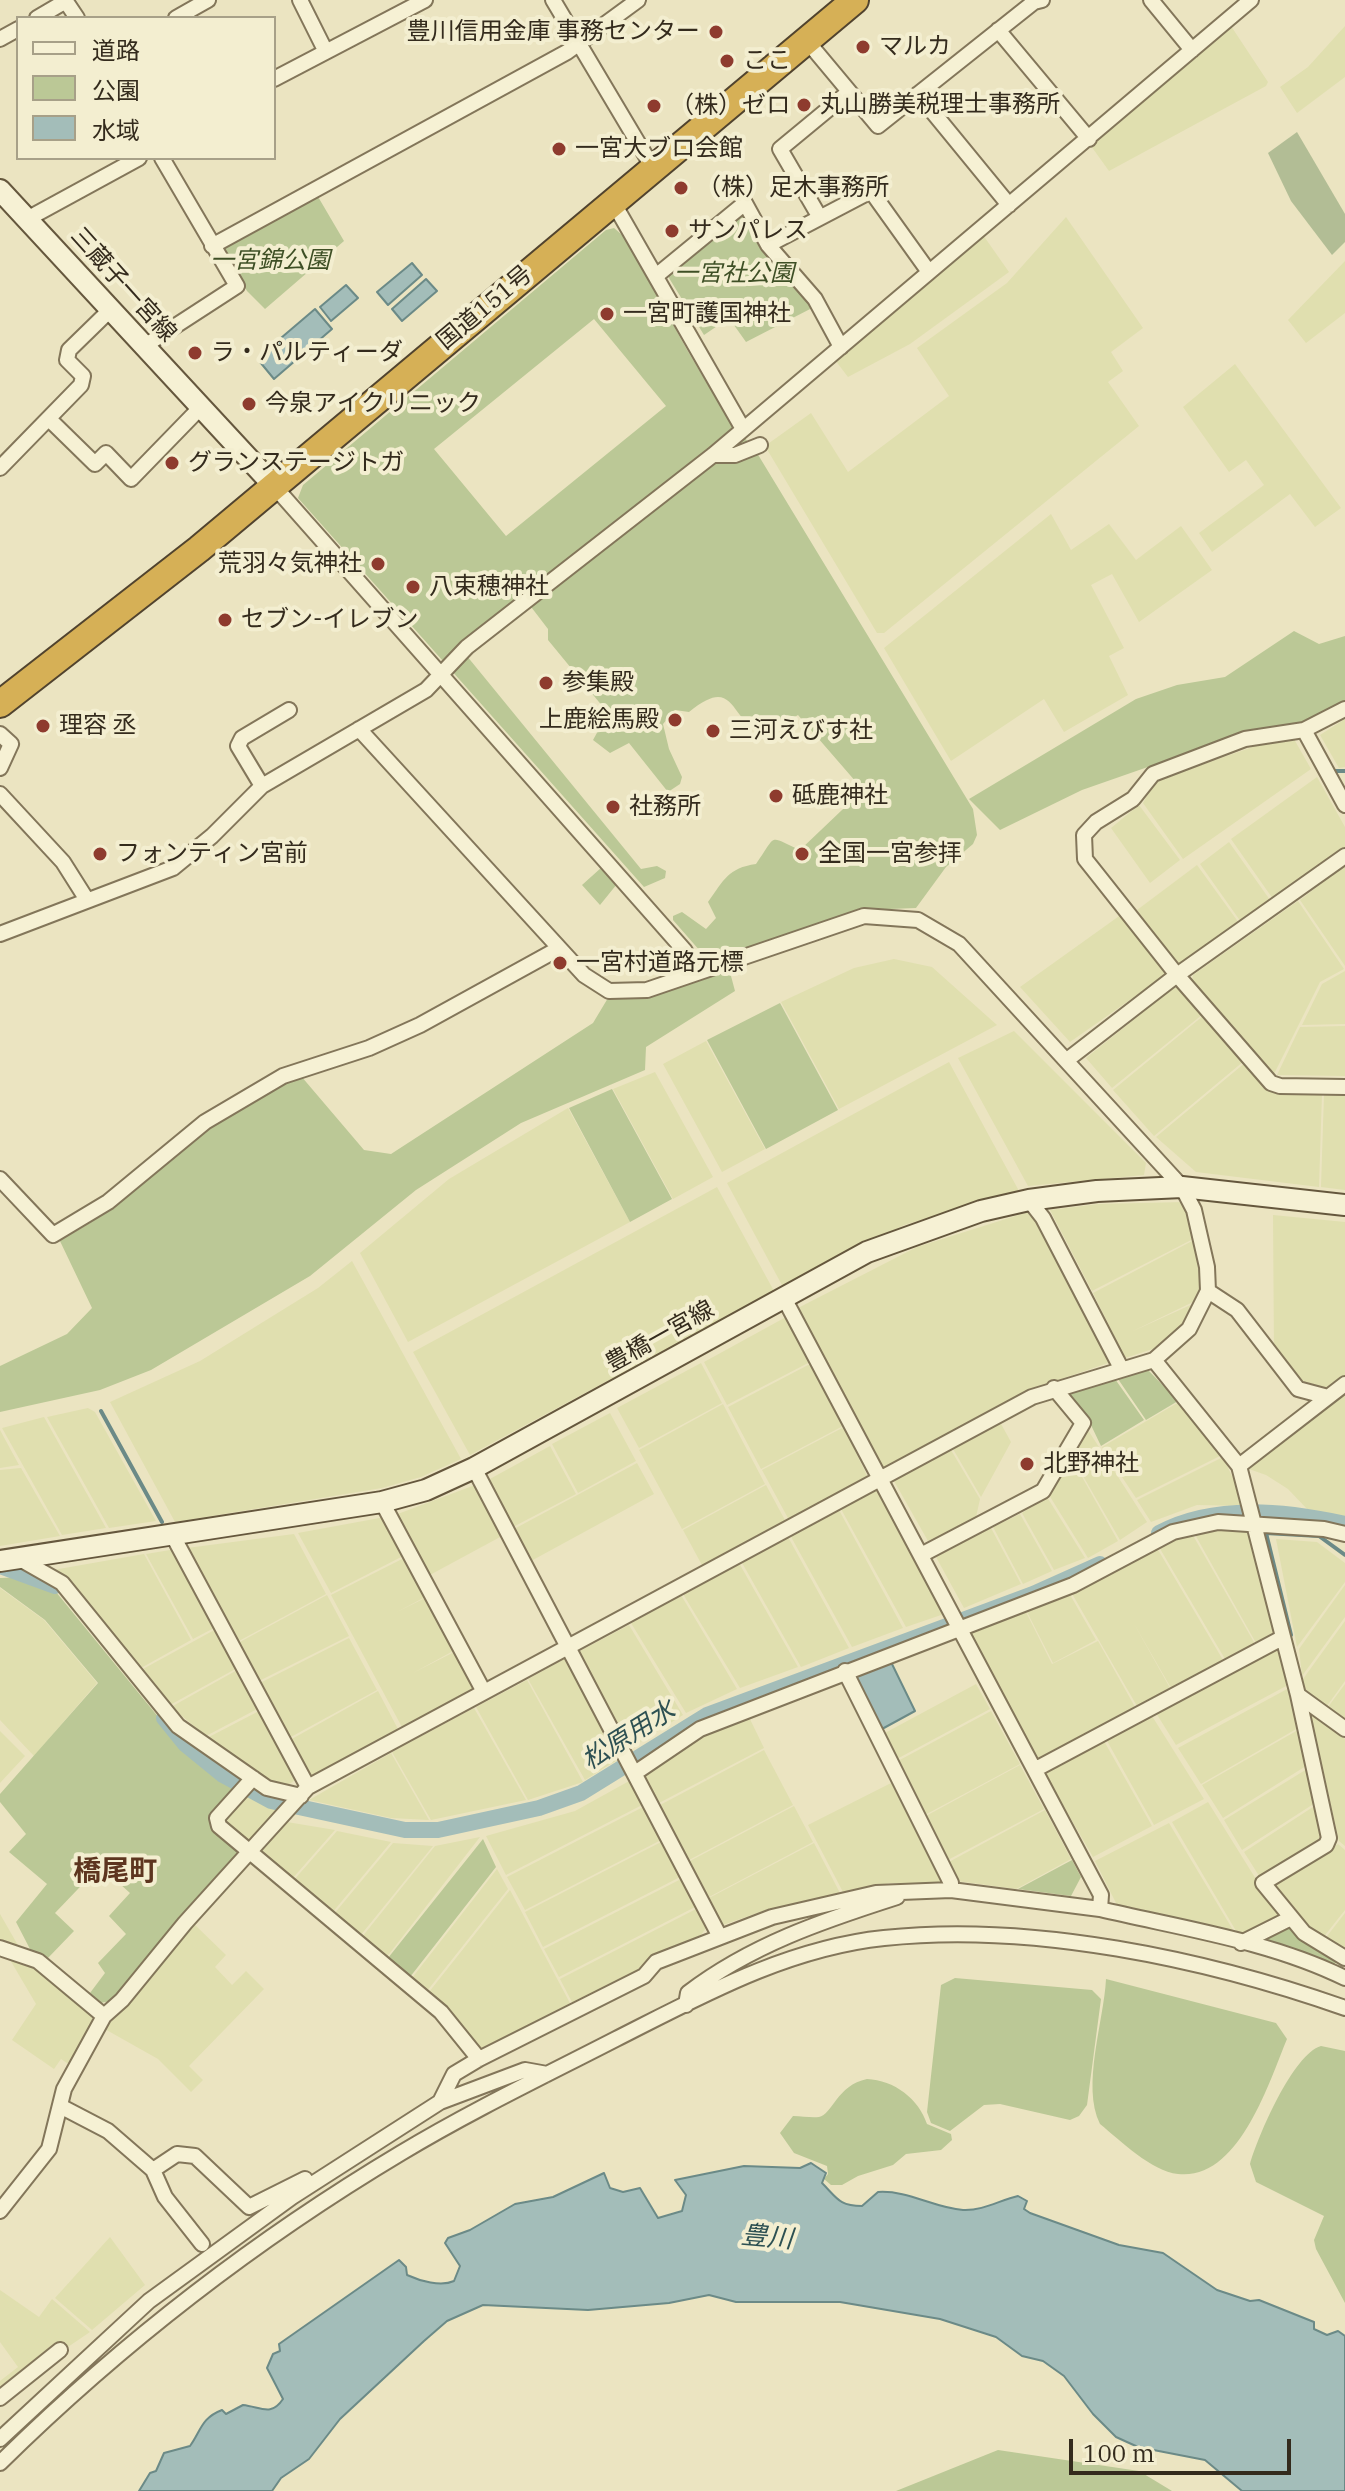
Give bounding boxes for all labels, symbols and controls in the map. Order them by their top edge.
legend [16,16,276,160]
place label: 豊川信用金庫 事務センター [406,18,700,46]
marker: 豊川信用金庫 事務センター [707,23,725,41]
place label: マルカ [879,33,951,61]
text: 道路 [92,34,140,66]
marker: マルカ [854,38,872,56]
place label: ここ [743,47,791,75]
marker: ここ [718,52,736,70]
text: 公園 [92,74,140,106]
place label: 丸山勝美税理士事務所 [820,91,1060,119]
place label: （株）ゼロ [670,92,790,120]
marker: 丸山勝美税理士事務所 [795,96,813,114]
marker: （株）ゼロ [645,97,663,115]
text: 水域 [92,114,140,146]
place label: 一宮大ブロ会館 [575,135,743,163]
marker: 一宮大ブロ会館 [550,140,568,158]
place label: （株）足木事務所 [697,174,889,202]
marker: （株）足木事務所 [672,179,690,197]
place label: サンパレス [688,217,808,245]
street label: 三蔵子一宮線 [64,222,182,348]
marker: サンパレス [663,222,681,240]
park label: 一宮錦公園 [210,247,330,275]
street label: 国道151号 [432,260,538,356]
park label: 一宮社公園 [674,260,794,288]
place label: 一宮町護国神社 [623,300,791,328]
marker: 一宮町護国神社 [598,305,616,323]
place label: ラ・パルティーダ [211,339,403,367]
marker: ラ・パルティーダ [186,344,204,362]
place label: 今泉アイクリニック [265,390,481,418]
marker: 今泉アイクリニック [240,395,258,413]
place label: グランステージトガ [188,449,404,477]
marker: グランステージトガ [163,454,181,472]
place label: 荒羽々気神社 [218,550,362,578]
marker: 荒羽々気神社 [369,555,387,573]
place label: 八束穂神社 [429,573,549,601]
marker: 八束穂神社 [404,578,422,596]
place label: セブン-イレブン [241,606,418,634]
marker: セブン-イレブン [216,611,234,629]
place label: 参集殿 [562,669,634,697]
marker: 参集殿 [537,674,555,692]
place label: 上鹿絵馬殿 [539,706,659,734]
marker: 上鹿絵馬殿 [666,711,684,729]
place label: 理容 丞 [59,712,137,740]
marker: 理容 丞 [34,717,52,735]
place label: 三河えびす社 [729,717,873,745]
marker: 三河えびす社 [704,722,722,740]
place label: 砥鹿神社 [792,782,888,810]
marker: 砥鹿神社 [767,787,785,805]
place label: 社務所 [629,793,701,821]
marker: 社務所 [604,798,622,816]
place label: フォンティン宮前 [116,840,308,868]
place label: 全国一宮参拝 [818,840,962,868]
marker: フォンティン宮前 [91,845,109,863]
marker: 全国一宮参拝 [793,845,811,863]
place label: 一宮村道路元標 [576,949,744,977]
marker: 一宮村道路元標 [551,954,569,972]
street label: 豊橋一宮線 [601,1295,719,1379]
place label: 北野神社 [1043,1450,1139,1478]
marker: 北野神社 [1018,1455,1036,1473]
water label: 松原用水 [577,1695,681,1777]
district label: 橋尾町 [73,1855,157,1889]
water label: 豊川 [740,2220,794,2256]
scale bar [1073,2423,1295,2473]
text: 100 m [1083,2437,1155,2469]

